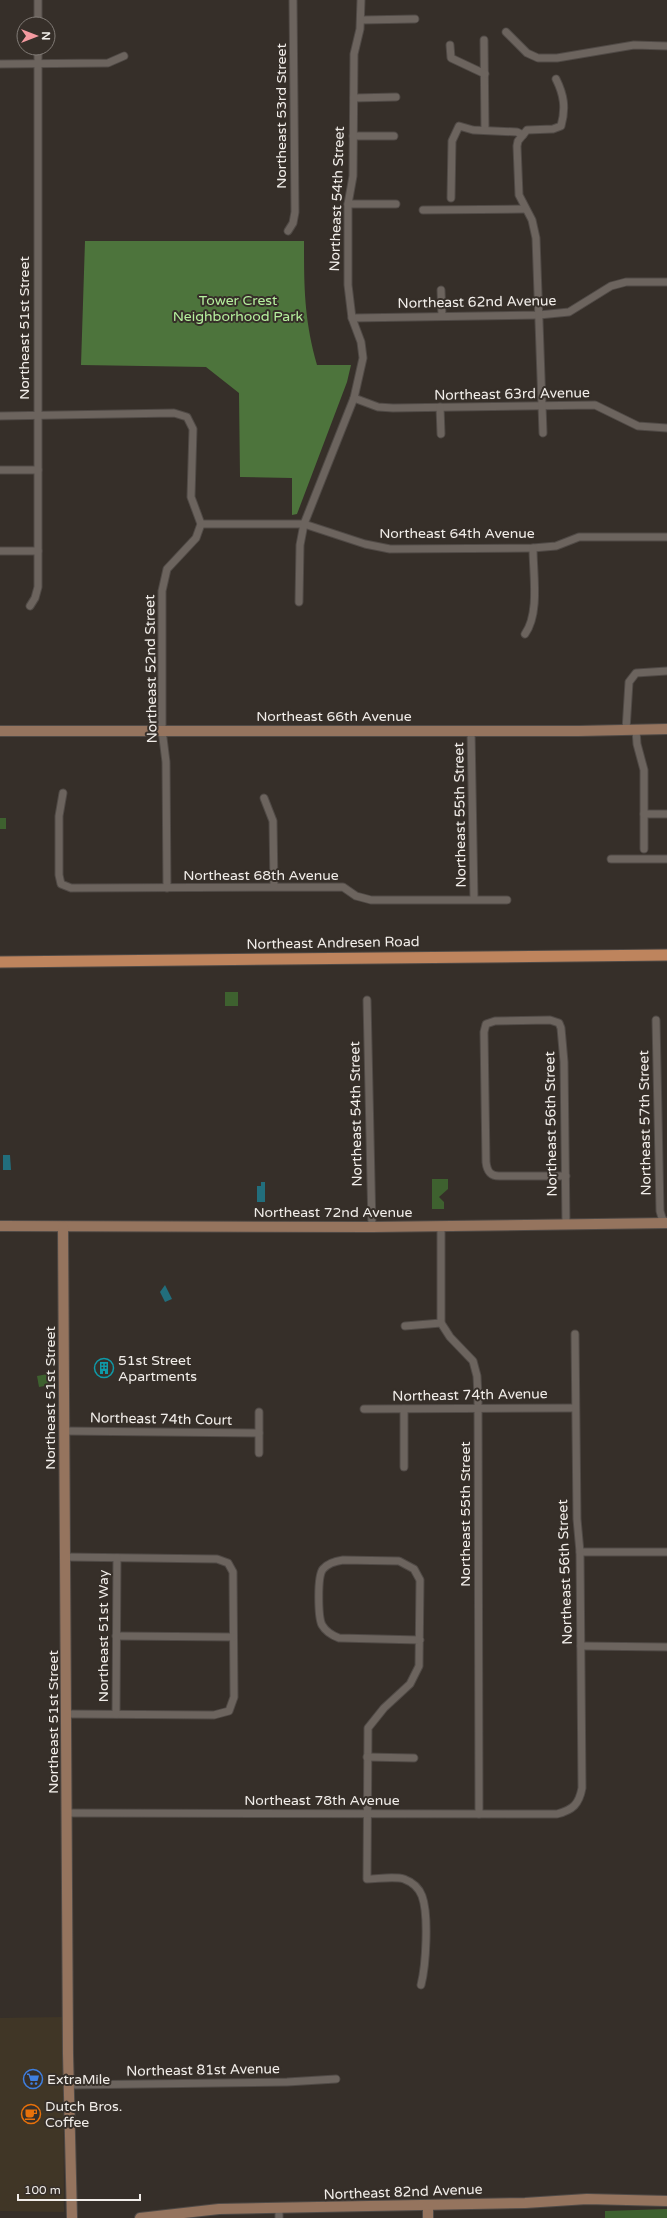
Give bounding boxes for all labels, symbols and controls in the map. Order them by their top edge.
north arrow [16,16,56,56]
text: N [39,32,52,40]
street label: Northeast 53rd Street [273,43,290,189]
street label: Northeast 54th Street [326,125,348,272]
street label: Northeast 51st Street [16,256,33,400]
park label: Tower Crest Neighborhood Park [173,292,304,325]
street label: Northeast 62nd Avenue [397,292,557,312]
street label: Northeast 63rd Avenue [434,384,590,404]
street label: Northeast 64th Avenue [379,525,535,542]
street label: Northeast 52nd Street [141,594,161,744]
street label: Northeast 66th Avenue [256,708,412,725]
street label: Northeast 55th Street [450,742,470,888]
street label: Northeast 68th Avenue [183,867,339,884]
street label: Northeast Andresen Road [246,933,420,953]
street label: Northeast 54th Street [346,1041,366,1187]
street label: Northeast 57th Street [635,1050,655,1196]
street label: Northeast 56th Street [541,1051,561,1197]
street label: Northeast 72nd Avenue [254,1204,413,1221]
street label: Northeast 51st Street [42,1326,59,1470]
place label: 51st Street Apartments [118,1352,197,1385]
building icon: 51st Street Apartments [93,1357,115,1379]
street label: Northeast 74th Avenue [392,1385,548,1405]
street label: Northeast 74th Court [90,1409,233,1429]
street label: Northeast 55th Street [457,1441,474,1587]
street label: Northeast 56th Street [554,1498,576,1645]
street label: Northeast 51st Way [95,1569,112,1702]
street label: Northeast 51st Street [45,1650,62,1794]
street label: Northeast 78th Avenue [244,1792,400,1809]
street label: Northeast 81st Avenue [126,2060,280,2080]
supermarket icon: ExtraMile [22,2068,44,2090]
place label: ExtraMile [47,2071,110,2088]
place label: Dutch Bros. Coffee [45,2098,122,2131]
cafe icon: Dutch Bros. Coffee [20,2103,42,2125]
scale bar [18,2176,140,2202]
street label: Northeast 82nd Avenue [323,2181,483,2203]
text: 100 m [24,2183,61,2197]

